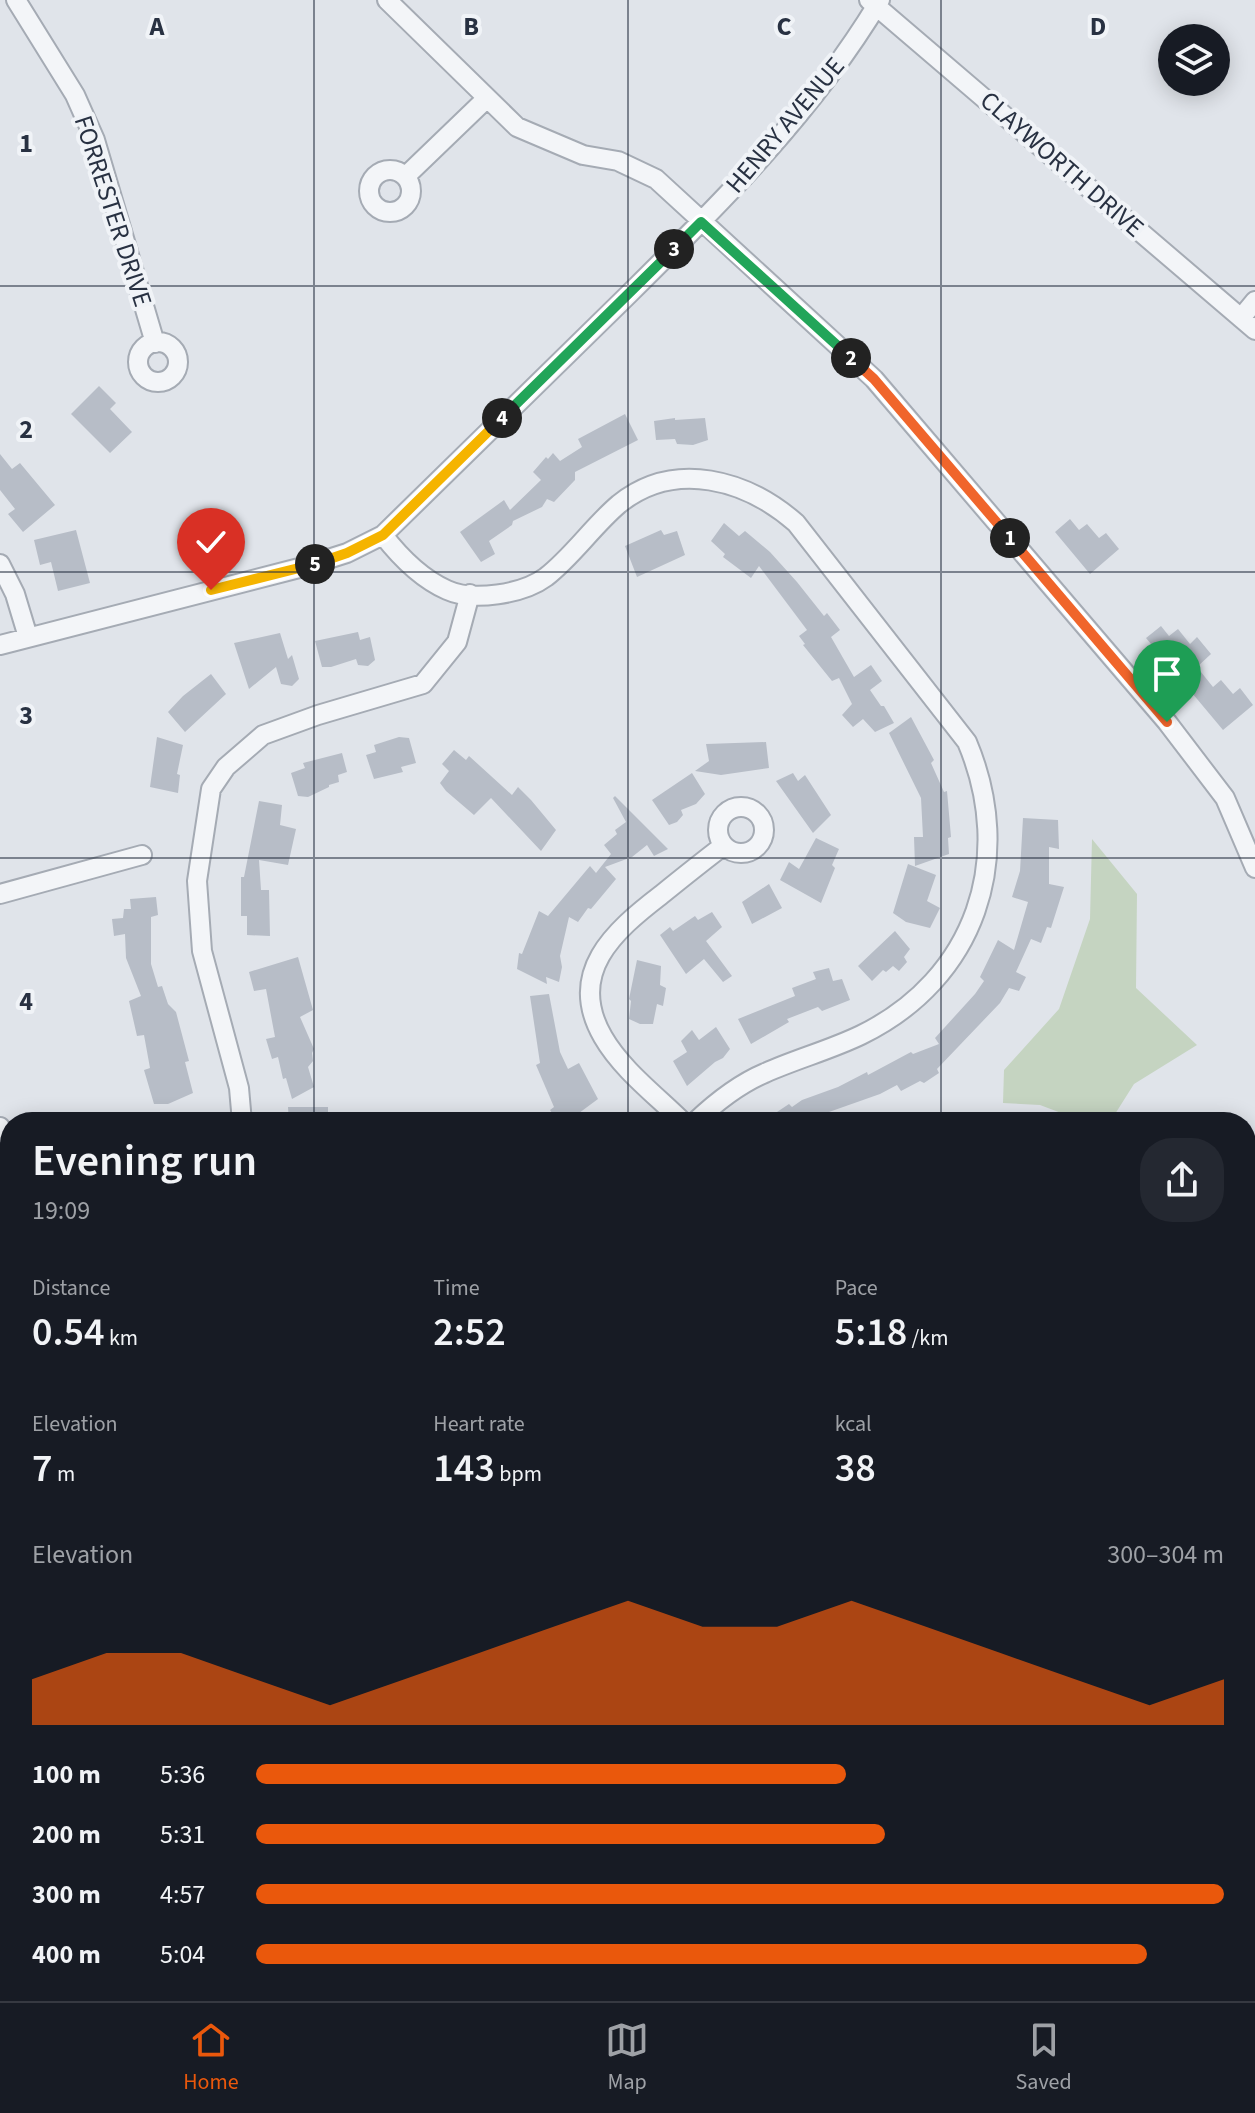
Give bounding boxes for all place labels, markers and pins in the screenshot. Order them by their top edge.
pin: 3 [654,229,694,269]
pin: 2 [831,338,871,378]
pin: 4 [482,398,522,438]
pin [177,508,245,590]
pin: 1 [990,518,1030,558]
pin: 5 [295,544,335,584]
pin [1133,640,1201,722]

